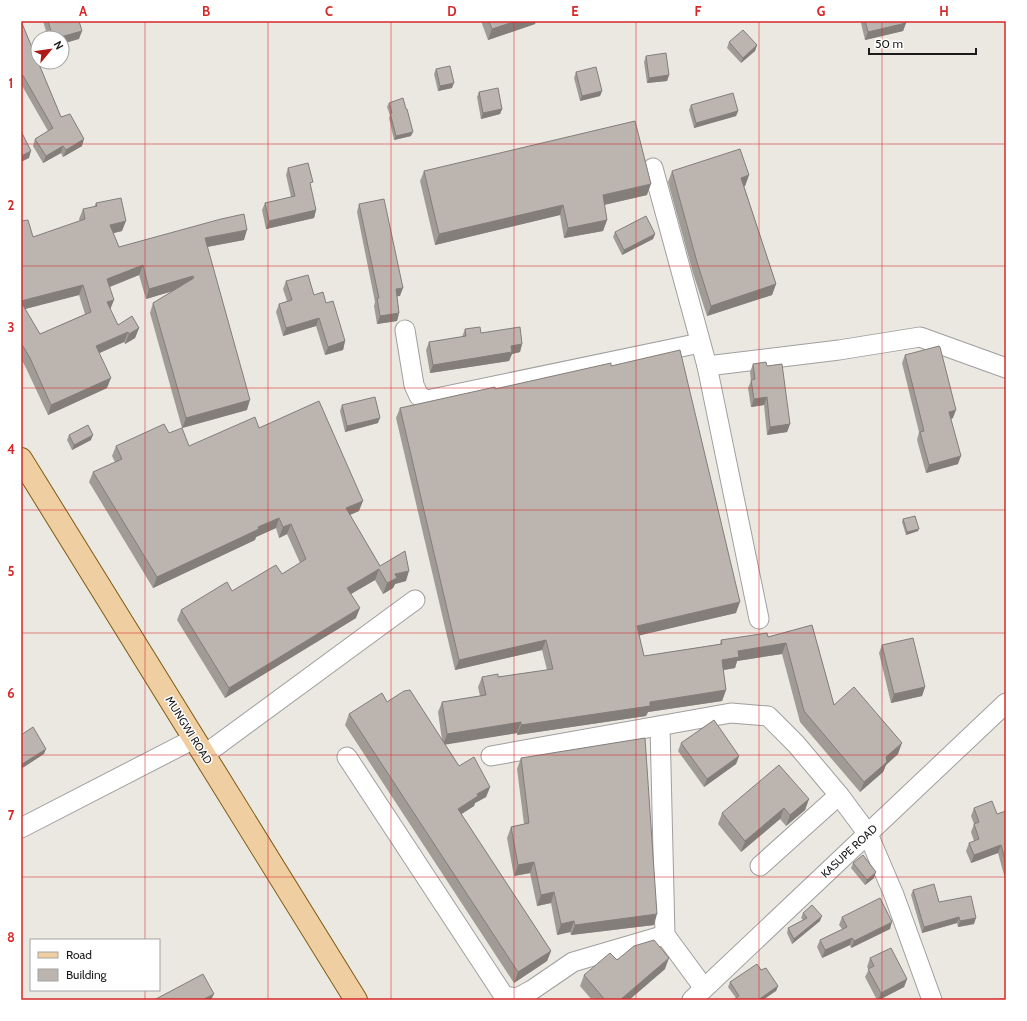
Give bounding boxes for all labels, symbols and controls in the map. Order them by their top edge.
text: A [79,3,88,19]
text: B [202,3,210,19]
text: C [325,3,333,19]
text: D [447,3,457,19]
text: E [571,3,579,19]
text: F [695,3,702,19]
text: G [817,3,826,19]
text: H [939,3,949,19]
north arrow [30,30,70,70]
scale bar [869,30,976,56]
text: 50 m [875,36,903,51]
text: N [51,38,67,52]
text: 1 [9,75,13,91]
text: 2 [8,197,15,213]
text: 3 [7,319,15,335]
text: 4 [7,441,15,457]
text: 5 [8,563,15,579]
text: 6 [7,685,15,701]
street label: MUNGWI ROAD [163,693,215,767]
text: 7 [8,807,15,823]
street label: KASUPE ROAD [818,821,880,881]
text: 8 [7,929,15,945]
legend [30,939,160,991]
text: Road [66,947,92,962]
text: Building [66,967,108,982]

